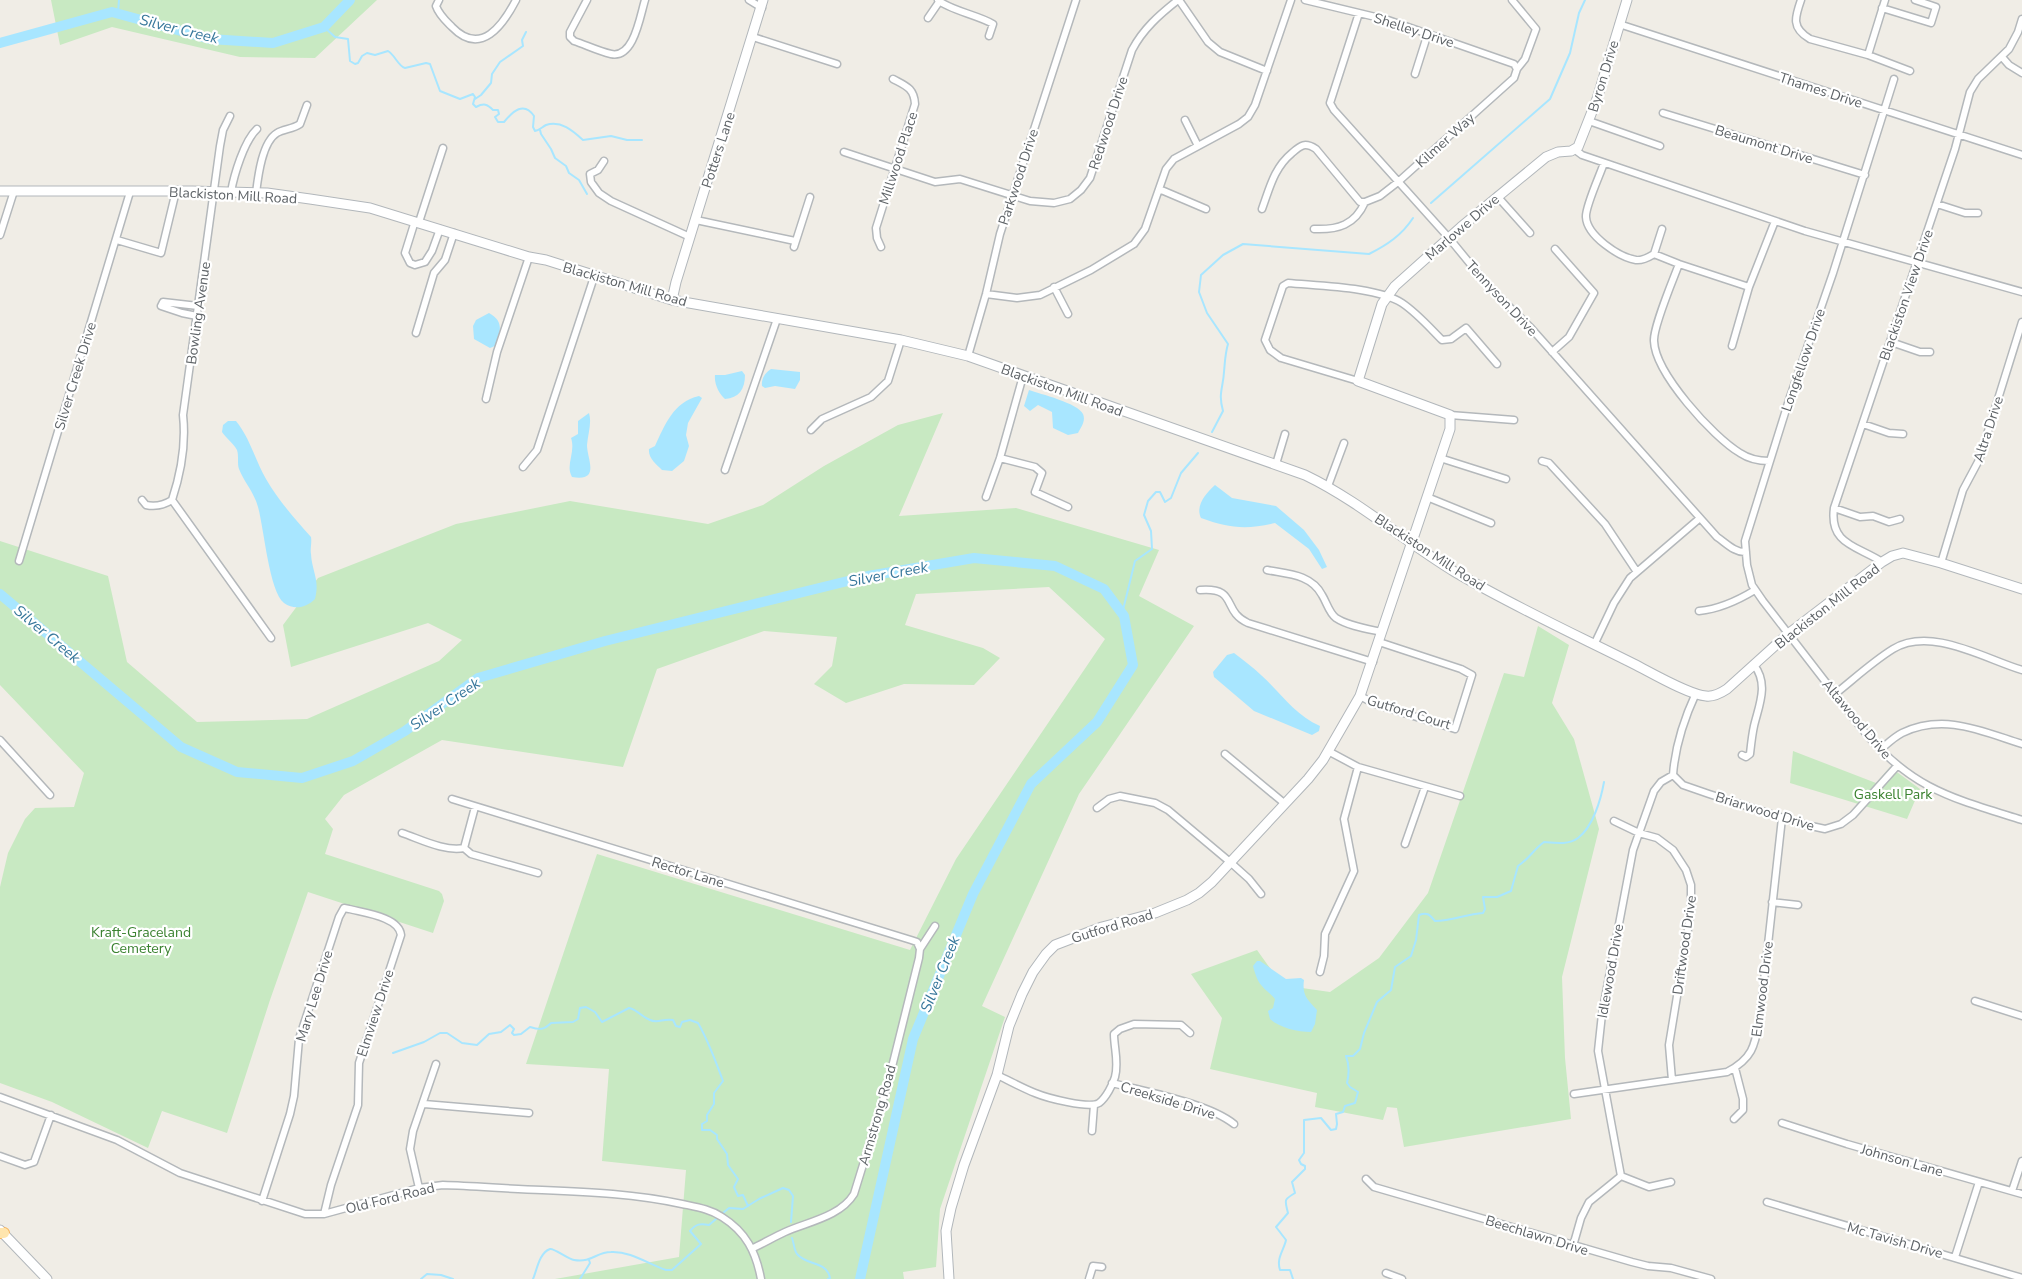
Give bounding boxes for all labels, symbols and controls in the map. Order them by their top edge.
street label: Shelley Drive [1371,9,1457,52]
water label: Silver Creek [137,10,221,49]
street label: Byron Drive [1584,38,1623,114]
street label: Thames Drive [1777,68,1865,113]
street label: Redwood Drive [1084,74,1133,172]
street label: Kilmer Way [1412,108,1480,172]
street label: Millwood Place [875,109,922,207]
street label: Potters Lane [697,110,740,191]
street label: Beaumont Drive [1712,121,1815,168]
street label: Parkwood Drive [994,127,1043,228]
street label: Blackiston Mill Road [168,183,298,208]
street label: Marlowe Drive [1421,190,1503,265]
street label: Blackiston View Drive [1875,227,1938,363]
street label: Tennyson Drive [1462,256,1542,340]
street label: Blackiston Mill Road [561,258,689,311]
street label: Bowling Avenue [182,260,215,366]
street label: Longfellow Drive [1777,306,1830,414]
street label: Silver Creek Drive [50,320,101,433]
street label: Blackiston Mill Road [998,360,1125,421]
street label: Altra Drive [1969,394,2008,465]
street label: Blackiston Mill Road [1371,510,1489,595]
water label: Silver Creek [847,556,930,592]
street label: Blackiston Mill Road [1771,559,1884,653]
water label: Silver Creek [10,600,85,668]
water label: Silver Creek [406,673,484,735]
street label: Altawood Drive [1818,675,1896,763]
street label: Gutford Court [1365,691,1453,734]
park label: Gaskell Park [1854,785,1933,804]
street label: Briarwood Drive [1713,787,1817,836]
street label: Rector Lane [649,852,726,892]
street label: Driftwood Drive [1668,894,1701,996]
street label: Gutford Road [1069,905,1155,948]
street label: Idlewood Drive [1593,922,1628,1020]
park label: Kraft-Graceland Cemetery [91,923,191,958]
water label: Silver Creek [916,932,965,1015]
street label: Elmwood Drive [1747,940,1778,1038]
street label: Mary Lee Drive [292,948,337,1044]
street label: Elmview Drive [352,967,399,1059]
street label: Armstrong Road [854,1063,901,1168]
street label: Creekside Drive [1118,1077,1218,1124]
street label: Johnson Lane [1858,1139,1945,1181]
street label: Old Ford Road [344,1178,437,1219]
street label: Beechlawn Drive [1483,1211,1591,1260]
street label: Mc Tavish Drive [1845,1218,1945,1263]

